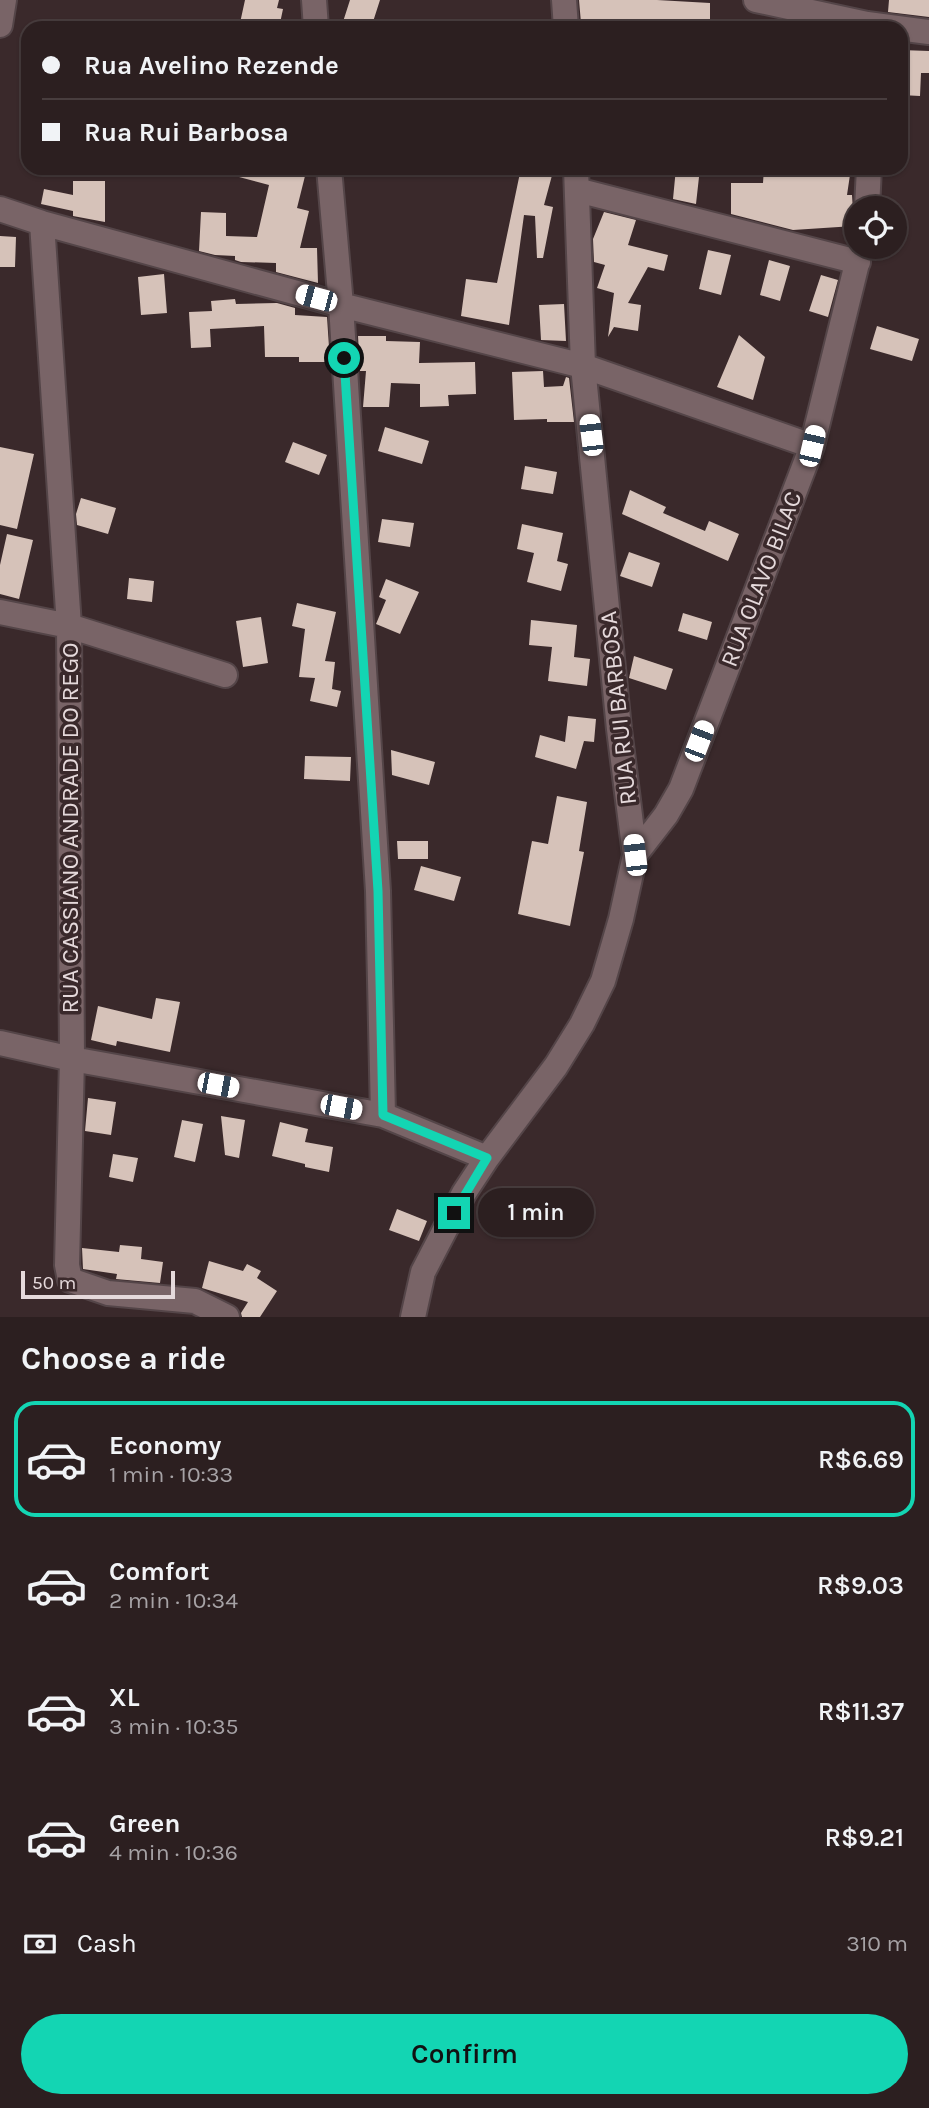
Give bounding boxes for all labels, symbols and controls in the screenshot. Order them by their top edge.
text: Rua Avelino Rezende [84,50,339,81]
text: Rua Rui Barbosa [84,117,289,148]
map controls [844,196,907,259]
button: locate [844,196,907,259]
car [293,282,340,314]
route start [328,342,360,374]
car [579,413,604,457]
car [798,423,827,469]
street label: RUA OLAVO BILAC [715,487,807,671]
street label: RUA RUI BARBOSA [594,609,642,806]
street label: RUA CASSIANO ANDRADE DO REGO [56,642,84,1014]
car [682,718,717,764]
car [623,833,648,877]
car [196,1071,241,1099]
car [319,1093,364,1121]
callout: 1 min [478,1188,594,1238]
route end [438,1197,470,1229]
text: 1 min [507,1199,565,1226]
scale bar [21,1268,175,1300]
text: 50 m [32,1272,76,1294]
text: Choose a ride [21,1340,226,1377]
icon: car [25,1428,88,1491]
text: Economy [109,1430,221,1461]
text: R$6.69 [818,1444,904,1475]
text: 1 min · 10:33 [109,1461,233,1488]
icon: car [25,1554,88,1617]
text: Comfort [109,1556,210,1587]
text: R$9.03 [817,1570,904,1601]
text: 2 min · 10:34 [109,1587,238,1614]
icon: car [25,1680,88,1743]
text: XL [109,1682,140,1713]
text: R$11.37 [818,1696,904,1727]
text: 3 min · 10:35 [109,1713,238,1740]
icon: car [25,1806,88,1869]
text: Green [109,1808,181,1839]
text: R$9.21 [824,1822,904,1853]
text: 4 min · 10:36 [109,1839,238,1866]
icon: cash [21,1925,59,1963]
text: Cash [77,1928,137,1959]
text: 310 m [846,1930,908,1957]
button: Confirm [21,2014,908,2094]

